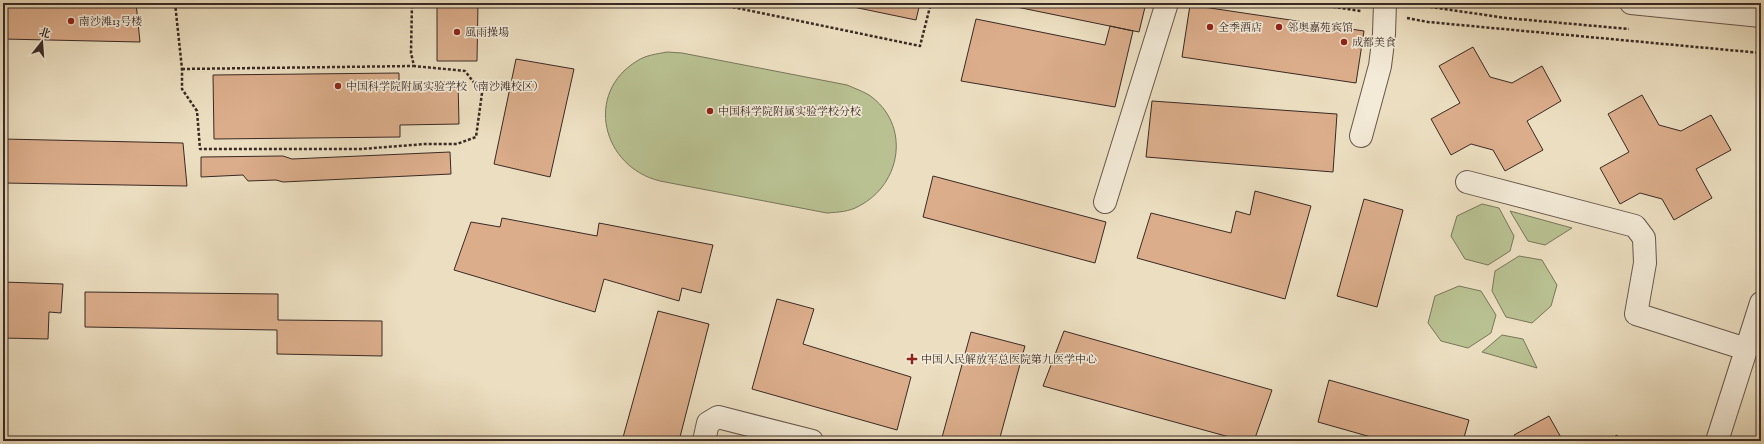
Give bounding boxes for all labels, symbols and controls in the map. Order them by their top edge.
place label: 南沙滩13号楼 [79,15,142,29]
marker: 南沙滩13号楼 [66,16,76,26]
place label: 全季酒店 [1218,21,1262,35]
place label: 邻奥嘉苑宾馆 [1287,21,1353,35]
north arrow [22,22,62,62]
marker: 全季酒店 [1205,22,1215,32]
marker: 邻奥嘉苑宾馆 [1274,22,1284,32]
text: 北 [37,25,52,42]
place label: 風雨操場 [465,26,509,40]
marker: 風雨操場 [452,27,462,37]
place label: 成都美食 [1352,36,1396,50]
marker: 成都美食 [1339,37,1349,47]
place label: 中国科学院附属实验学校（南沙滩校区） [346,80,544,94]
marker: 中国科学院附属实验学校（南沙滩校区） [333,81,343,91]
place label: 中国科学院附属实验学校分校 [718,105,861,119]
marker: 中国科学院附属实验学校分校 [705,106,715,116]
marker: 中国人民解放军总医院第九医学中心 [906,353,918,365]
place label: 中国人民解放军总医院第九医学中心 [921,353,1097,367]

